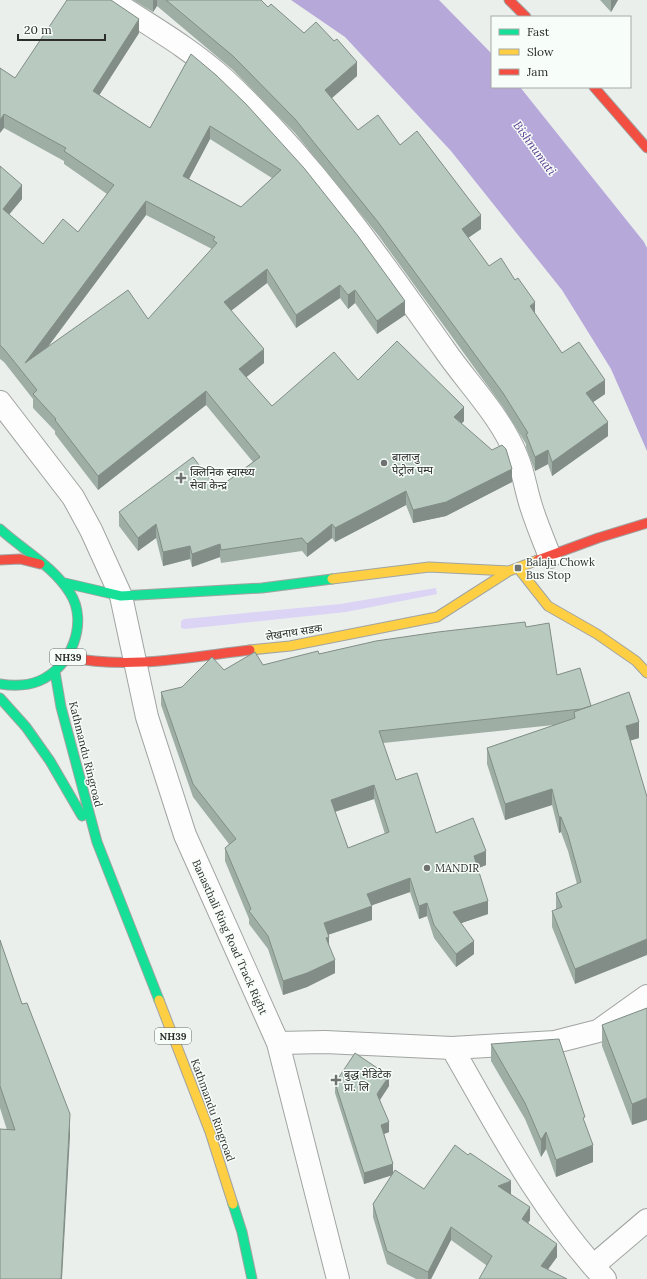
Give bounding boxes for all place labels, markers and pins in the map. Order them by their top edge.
place label: बालाजु पेट्रोल पम्प [392,450,434,477]
marker: बालाजु पेट्रोल पम्प [379,458,389,468]
place label: क्लिनिक स्वास्थ्य सेवा केन्द्र [190,465,255,492]
marker: क्लिनिक स्वास्थ्य सेवा केन्द्र [175,472,187,484]
place label: Balaju Chowk Bus Stop [526,555,595,582]
marker: Balaju Chowk Bus Stop [513,563,523,573]
place label: MANDIR [435,861,479,875]
marker: MANDIR [422,863,432,873]
place label: बुद्ध मेडिटेक प्रा. लि [344,1067,392,1094]
marker: बुद्ध मेडिटेक प्रा. लि [331,1075,341,1085]

